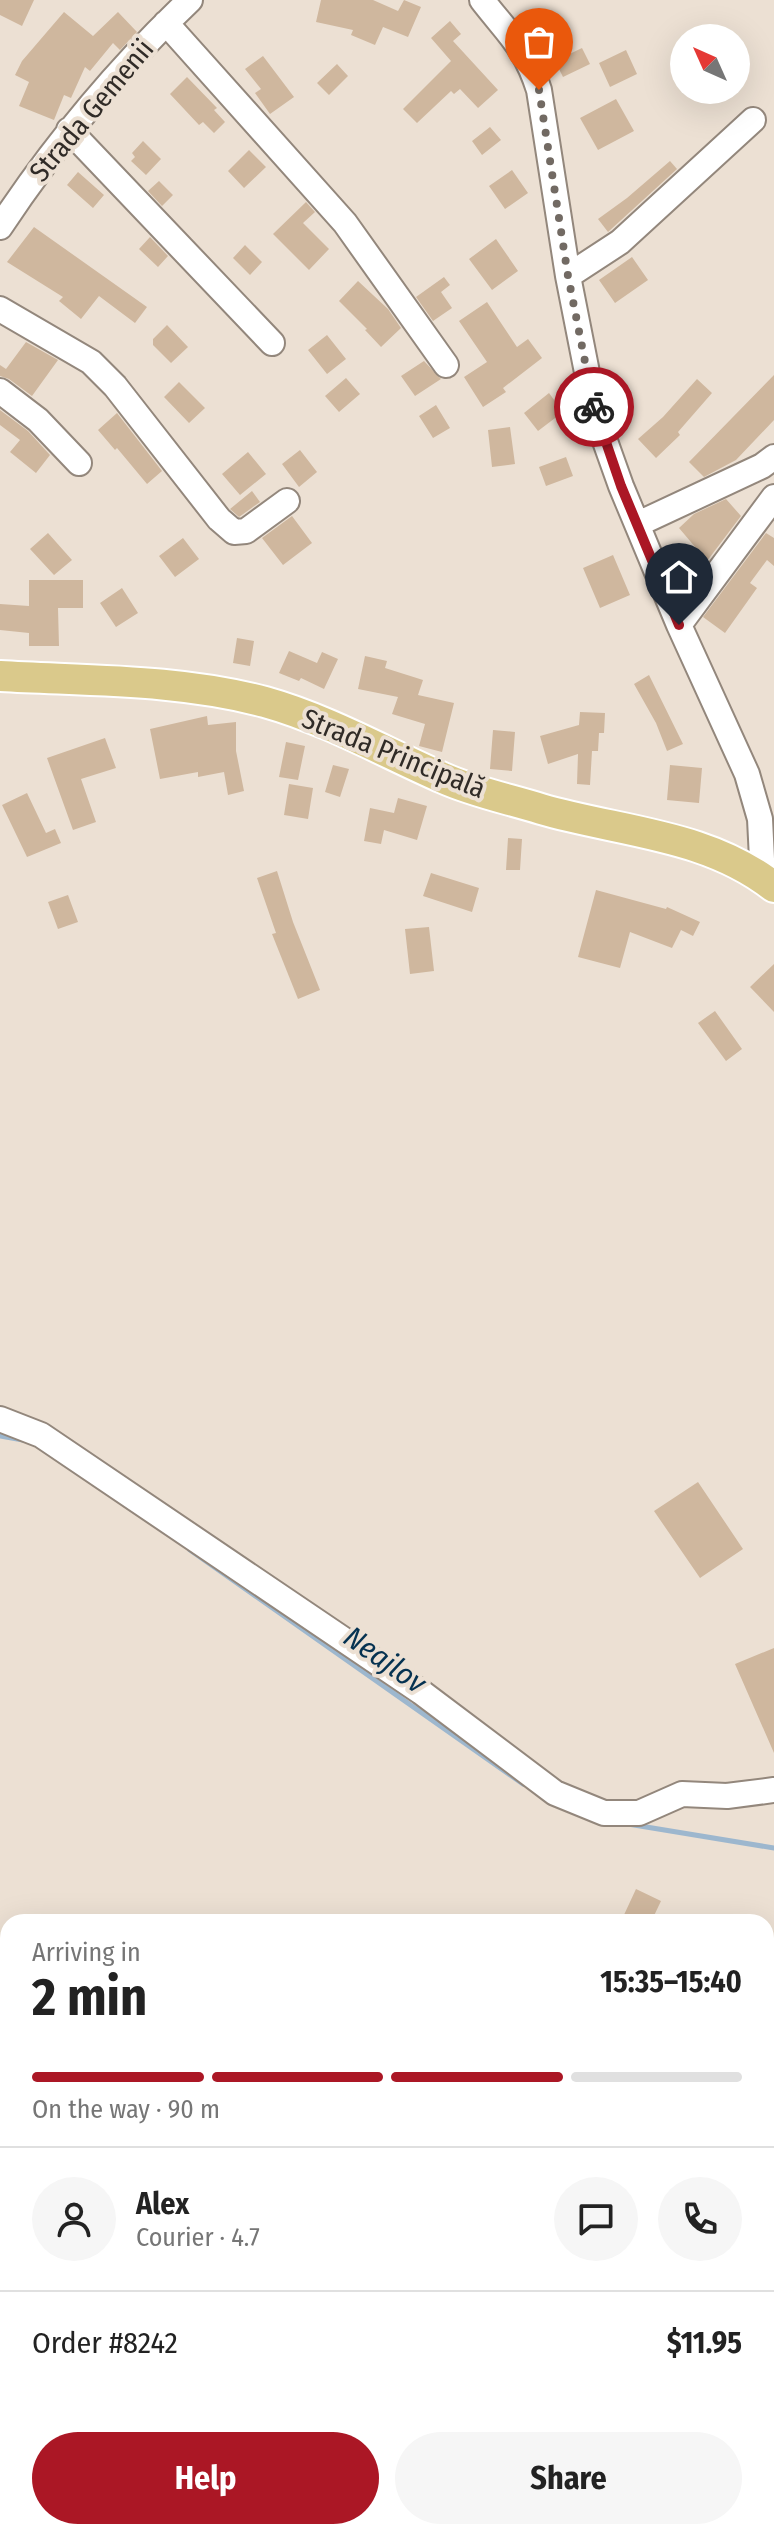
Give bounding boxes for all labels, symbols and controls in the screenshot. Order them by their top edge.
pin [505,8,573,90]
icon: bag [517,20,561,64]
north arrow [670,24,750,104]
map controls [670,24,750,104]
street label: Strada Gemenii [22,33,160,188]
courier [554,367,634,447]
icon: bike [572,385,616,429]
pin [645,543,713,625]
icon: home [657,555,701,599]
street label: Strada Principală [297,702,490,805]
water label: Neajlov [337,1619,434,1702]
text: Arriving in [32,1937,141,1968]
text: 15:35–15:40 [600,1964,742,2000]
text: 2 min [32,1966,147,2029]
text: On the way · 90 m [32,2094,220,2125]
button: person [32,2177,116,2261]
button: chat [554,2177,638,2261]
button: phone [658,2177,742,2261]
text: Alex [136,2186,189,2222]
text: Courier · 4.7 [136,2222,260,2253]
text: Order #8242 [32,2325,178,2361]
text: $11.95 [667,2325,742,2361]
button: Help [32,2432,379,2524]
button: Share [395,2432,742,2524]

